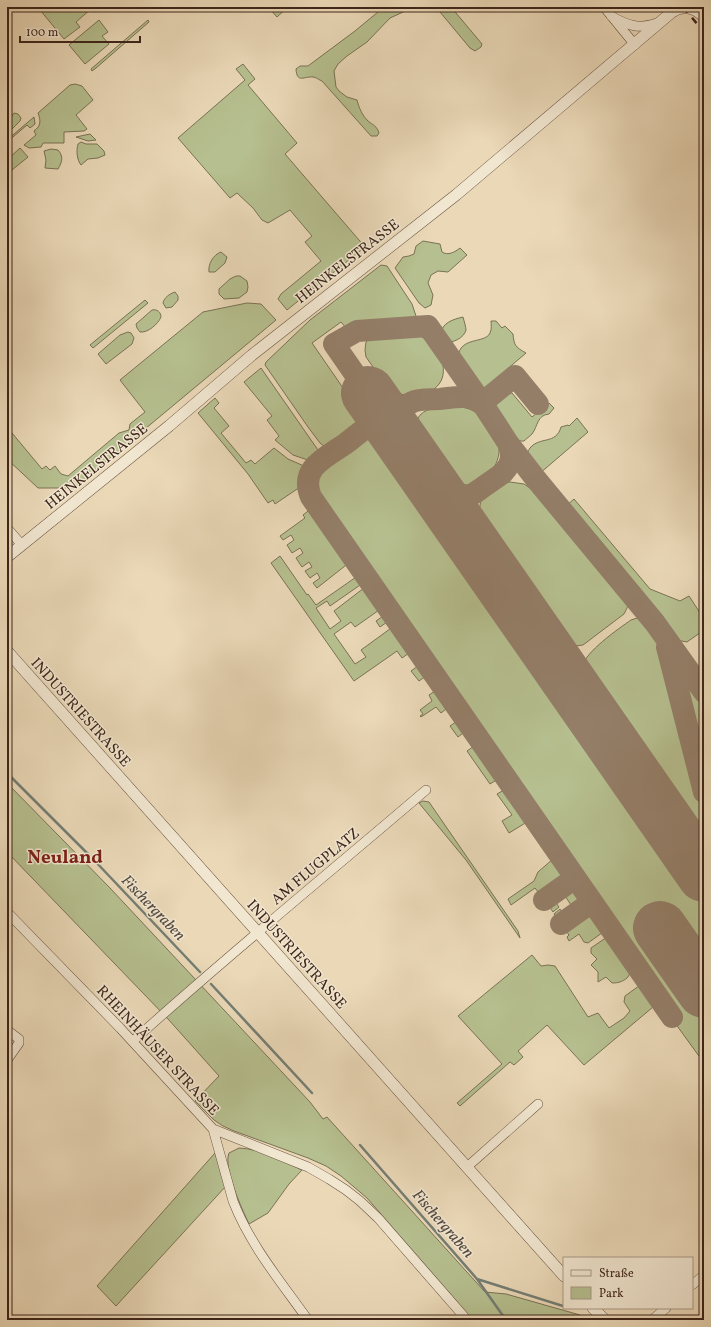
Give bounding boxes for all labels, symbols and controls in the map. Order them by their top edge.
scale bar [20,18,140,44]
text: 100 m [26,25,59,41]
street label: HEINKELSTRASSE [292,215,404,309]
street label: HEINKELSTRASSE [41,419,153,515]
street label: INDUSTRIESTRASSE [25,654,135,772]
street label: AM FLUGPLATZ [267,824,365,911]
district label: Neuland [27,845,103,871]
water label: Fischergraben [115,870,190,946]
street label: INDUSTRIESTRASSE [241,896,351,1014]
street label: RHEINHÄUSER STRASSE [91,981,223,1121]
water label: Fischergraben [407,1185,478,1263]
legend [563,1257,693,1309]
text: Straße [599,1266,634,1282]
text: Park [599,1286,624,1302]

